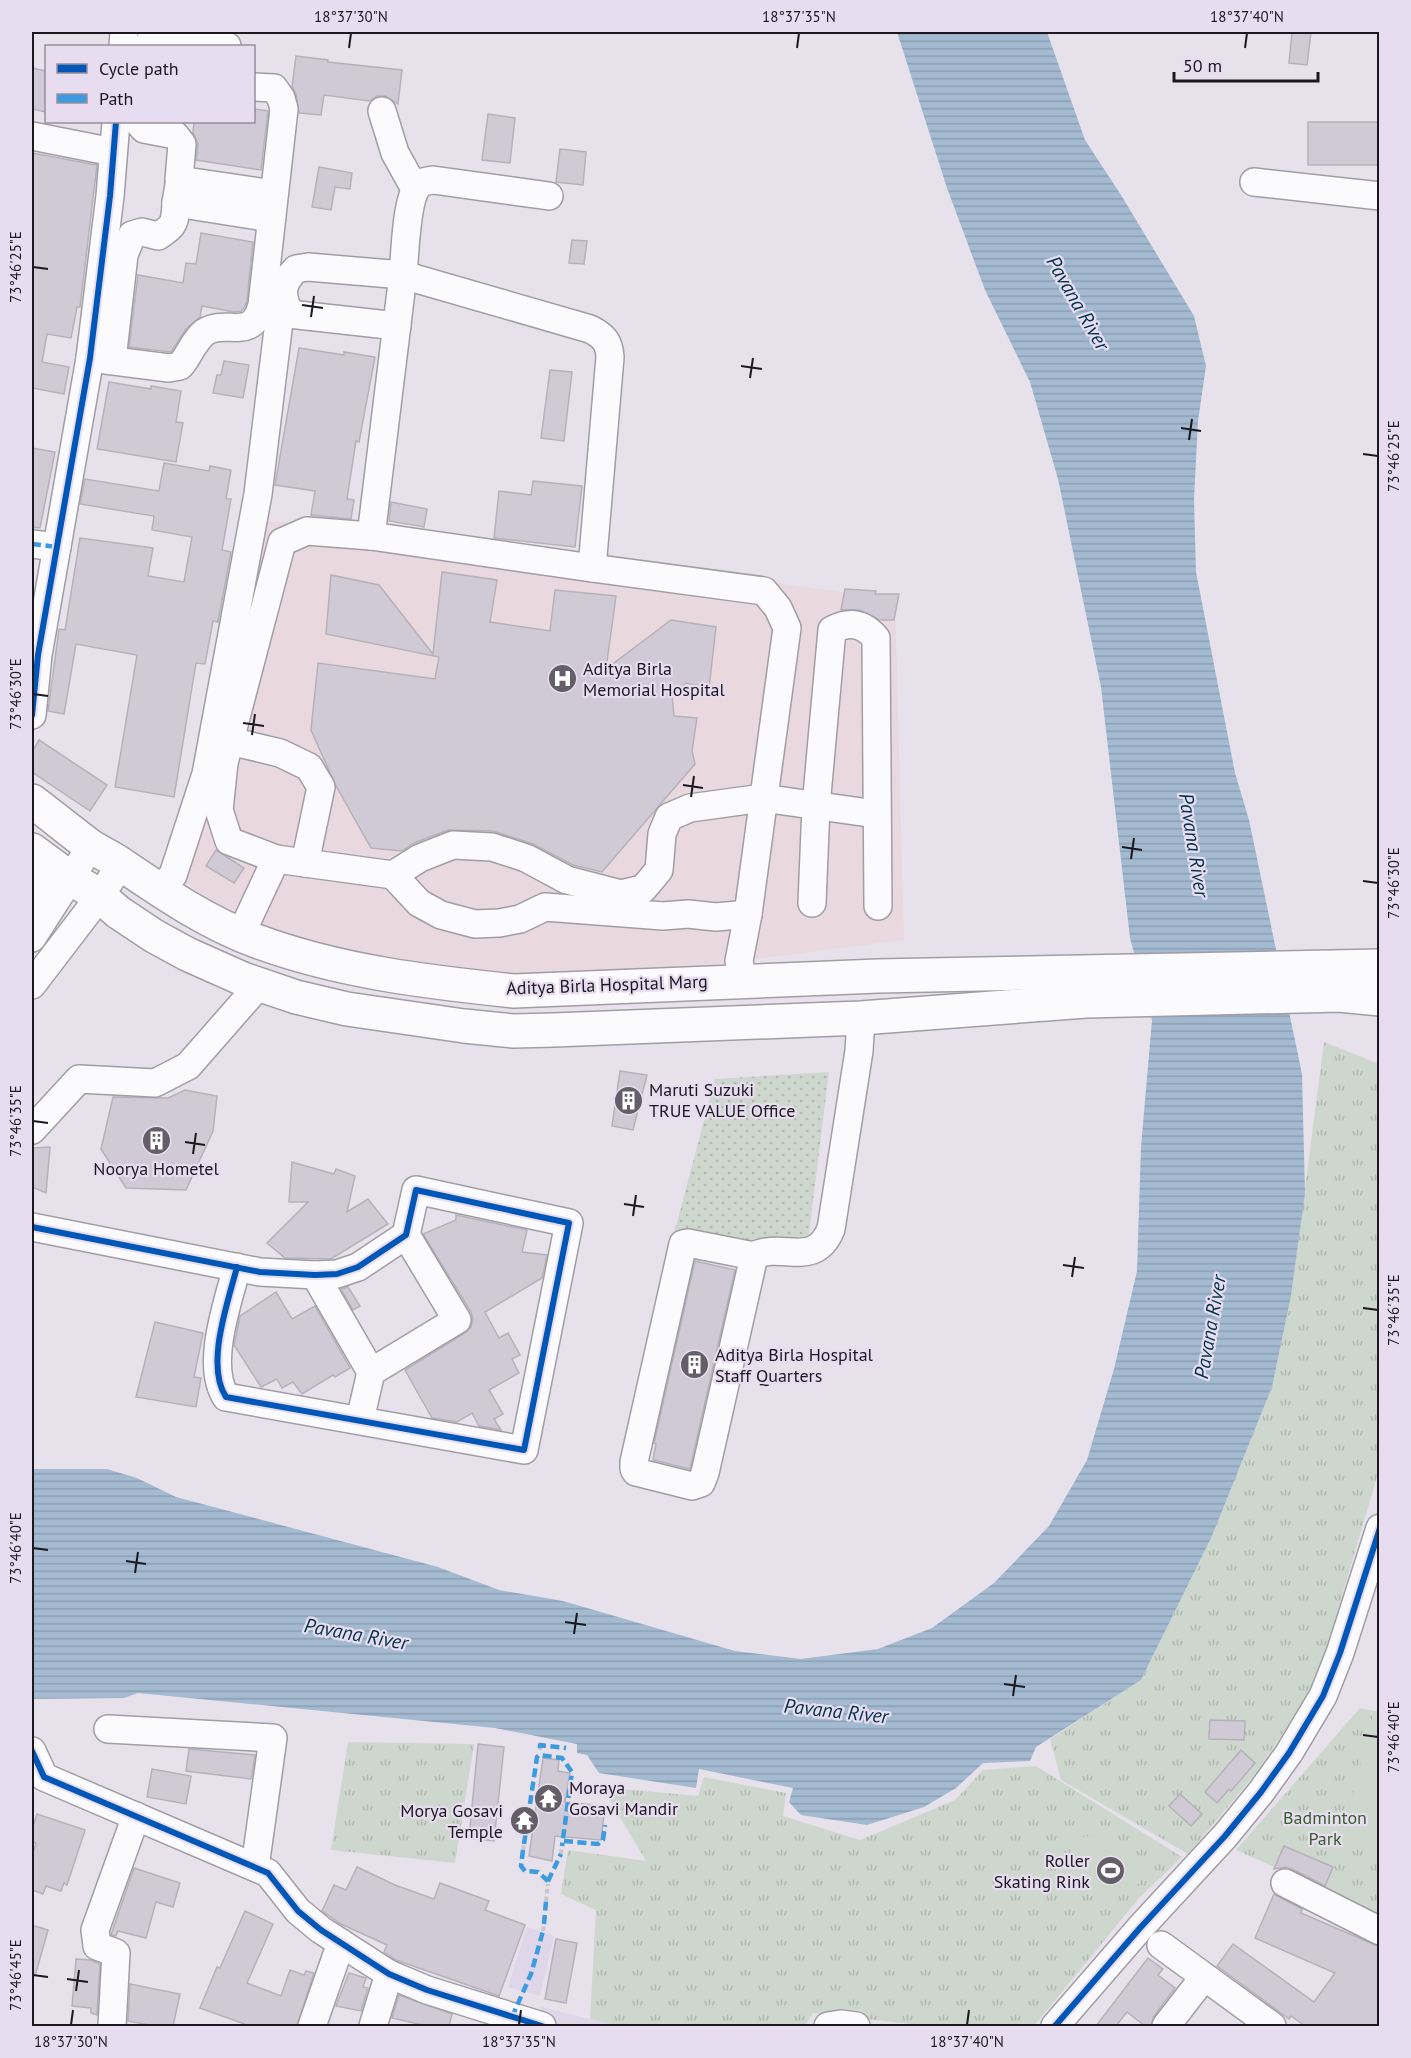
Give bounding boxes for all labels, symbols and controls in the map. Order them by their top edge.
text: 18°37'30"N [314,7,388,26]
text: 18°37'35"N [762,7,836,26]
text: 18°37'40"N [1210,7,1284,26]
legend [45,45,255,123]
scale bar [1174,45,1318,83]
text: 50 m [1183,54,1222,77]
text: Cycle path [99,57,179,80]
text: Path [99,87,133,110]
text: 73°46'25"E [6,231,25,303]
water label: Pavana River [1041,251,1116,356]
text: 73°46'25"E [1384,420,1403,492]
place label: Aditya Birla Memorial Hospital [583,657,725,701]
text: 73°46'30"E [6,658,25,730]
hospital icon: Aditya Birla Memorial Hospital [546,663,578,695]
water label: Pavana River [1173,791,1215,900]
text: 73°46'30"E [1384,847,1403,919]
street label: Aditya Birla Hospital Marg [506,969,708,1000]
place label: Maruti Suzuki TRUE VALUE Office [649,1078,795,1122]
building icon: Maruti Suzuki TRUE VALUE Office [612,1084,644,1116]
text: 73°46'35"E [6,1085,25,1157]
building icon: Noorya Hometel [140,1124,172,1156]
place label: Noorya Hometel [93,1157,219,1180]
water label: Pavana River [1188,1272,1232,1381]
text: 73°46'35"E [1384,1274,1403,1346]
place label: Aditya Birla Hospital Staff Quarters [715,1343,874,1387]
building icon: Aditya Birla Hospital Staff Quarters [678,1349,710,1381]
text: 73°46'40"E [6,1512,25,1584]
water label: Pavana River [302,1612,411,1656]
water label: Pavana River [783,1693,891,1730]
text: 73°46'40"E [1384,1701,1403,1773]
place label: Moraya Gosavi Mandir [569,1776,678,1820]
temple icon: Moraya Gosavi Mandir [532,1782,564,1814]
place label: Morya Gosavi Temple [400,1799,503,1843]
temple icon: Morya Gosavi Temple [508,1805,540,1837]
park label: Badminton Park [1283,1806,1367,1850]
place label: Roller Skating Rink [994,1849,1090,1893]
sports icon: Roller Skating Rink [1095,1855,1127,1887]
text: 73°46'45"E [6,1939,25,2011]
text: 18°37'30"N [34,2032,108,2051]
text: 18°37'35"N [482,2032,556,2051]
text: 18°37'40"N [930,2032,1004,2051]

